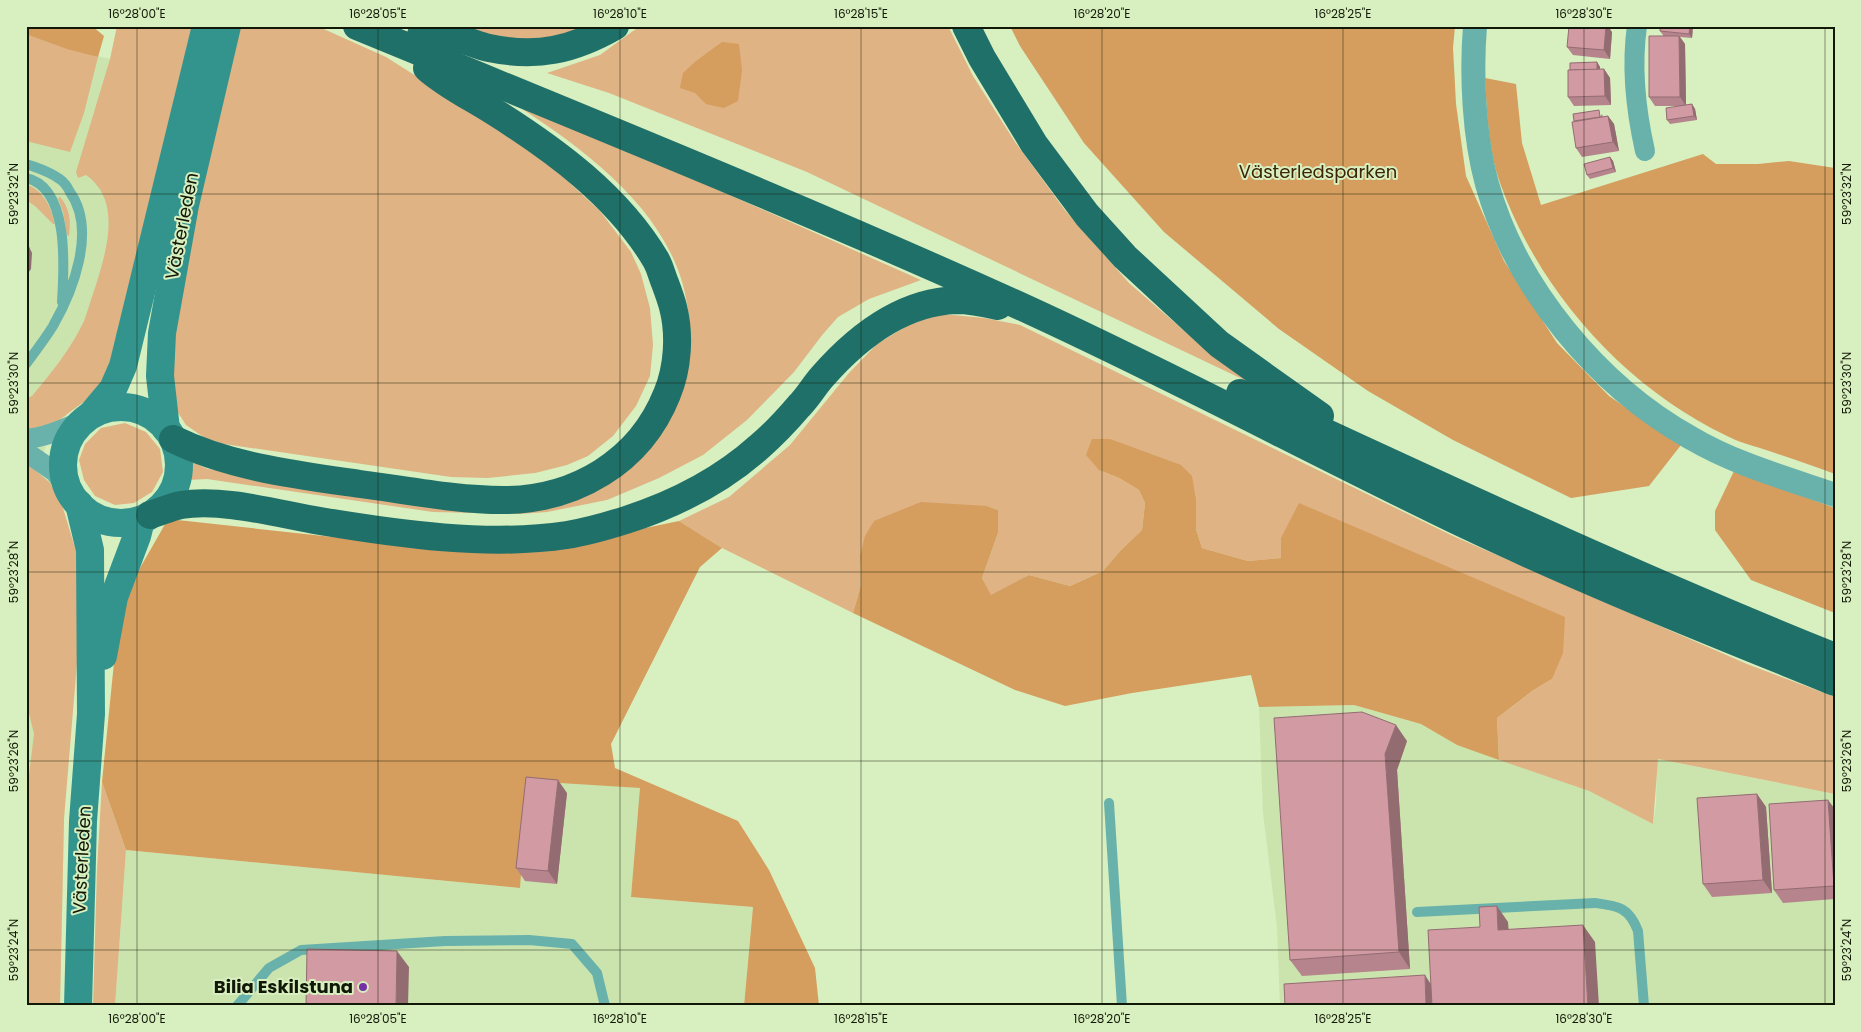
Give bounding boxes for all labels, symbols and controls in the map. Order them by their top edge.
text: 16°28'00"E [108,5,166,22]
text: 16°28'05"E [349,5,407,22]
text: 16°28'10"E [593,5,647,22]
text: 16°28'15"E [834,5,888,22]
text: 16°28'20"E [1074,5,1130,22]
text: 16°28'25"E [1315,5,1371,22]
text: 16°28'30"E [1555,5,1613,22]
park label: Västerledsparken [1239,159,1397,184]
text: 59°23'32"N [5,163,22,225]
text: 59°23'32"N [1838,163,1855,225]
street label: Västerleden [159,170,204,282]
text: 59°23'30"N [5,352,22,414]
text: 59°23'30"N [1838,352,1855,414]
text: 59°23'28"N [5,541,22,603]
text: 59°23'28"N [1838,541,1855,603]
text: 59°23'26"N [5,730,22,792]
text: 59°23'26"N [1838,730,1855,792]
street label: Västerleden [66,805,97,915]
text: 59°23'24"N [5,919,22,981]
text: 59°23'24"N [1838,919,1855,981]
place label: Bilia Eskilstuna [214,974,353,999]
marker: Bilia Eskilstuna [357,981,369,993]
text: 16°28'00"E [108,1010,166,1027]
text: 16°28'05"E [349,1010,407,1027]
text: 16°28'10"E [593,1010,647,1027]
text: 16°28'15"E [834,1010,888,1027]
text: 16°28'20"E [1074,1010,1130,1027]
text: 16°28'25"E [1315,1010,1371,1027]
text: 16°28'30"E [1555,1010,1613,1027]

